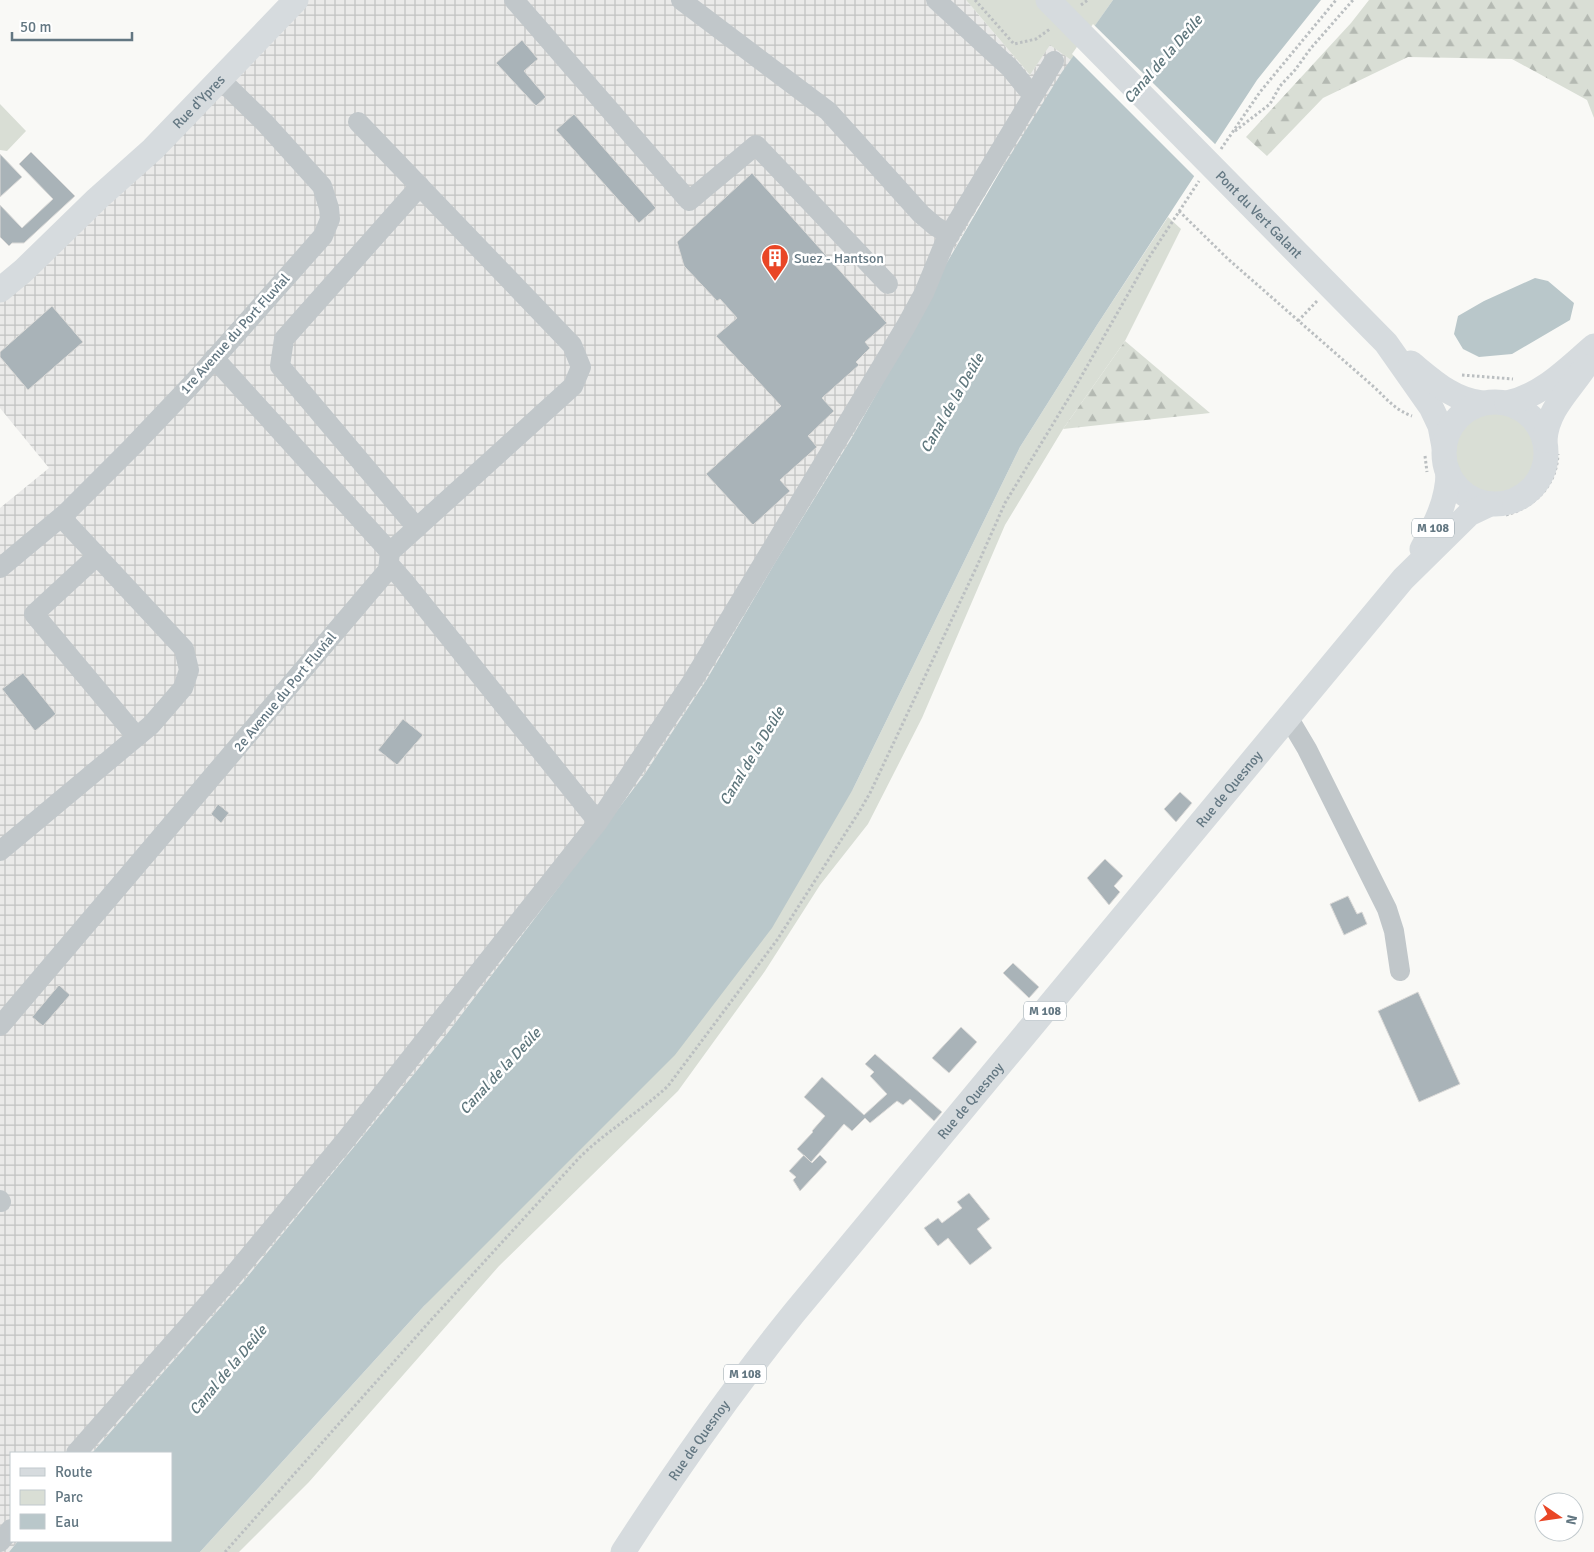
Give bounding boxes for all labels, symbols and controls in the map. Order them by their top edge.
scale bar [12,10,132,42]
water label: Canal de la Deûle [1120,10,1207,107]
text: 50 m [20,18,51,36]
street label: Rue d'Ypres [169,71,228,132]
street label: Pont du Vert Galant [1212,167,1306,262]
building icon: Suez - Hantson [760,243,790,282]
place label: Suez - Hantson [794,250,884,267]
street label: 1re Avenue du Port Fluvial [177,270,293,398]
water label: Canal de la Deûle [916,349,988,456]
road number: M 108 [1412,518,1454,538]
street label: 2e Avenue du Port Fluvial [230,629,340,755]
water label: Canal de la Deûle [716,702,789,808]
street label: Rue de Quesnoy [1192,747,1266,831]
road number: M 108 [1024,1001,1066,1020]
water label: Canal de la Deûle [455,1023,546,1118]
street label: Rue de Quesnoy [934,1058,1007,1142]
water label: Canal de la Deûle [185,1320,272,1418]
road number: M 108 [724,1365,766,1384]
street label: Rue de Quesnoy [664,1396,733,1484]
legend [10,1452,172,1542]
text: Route [55,1463,92,1481]
text: Parc [55,1488,83,1506]
north arrow [1534,1492,1584,1542]
text: Eau [55,1513,79,1531]
text: N [1562,1513,1581,1526]

